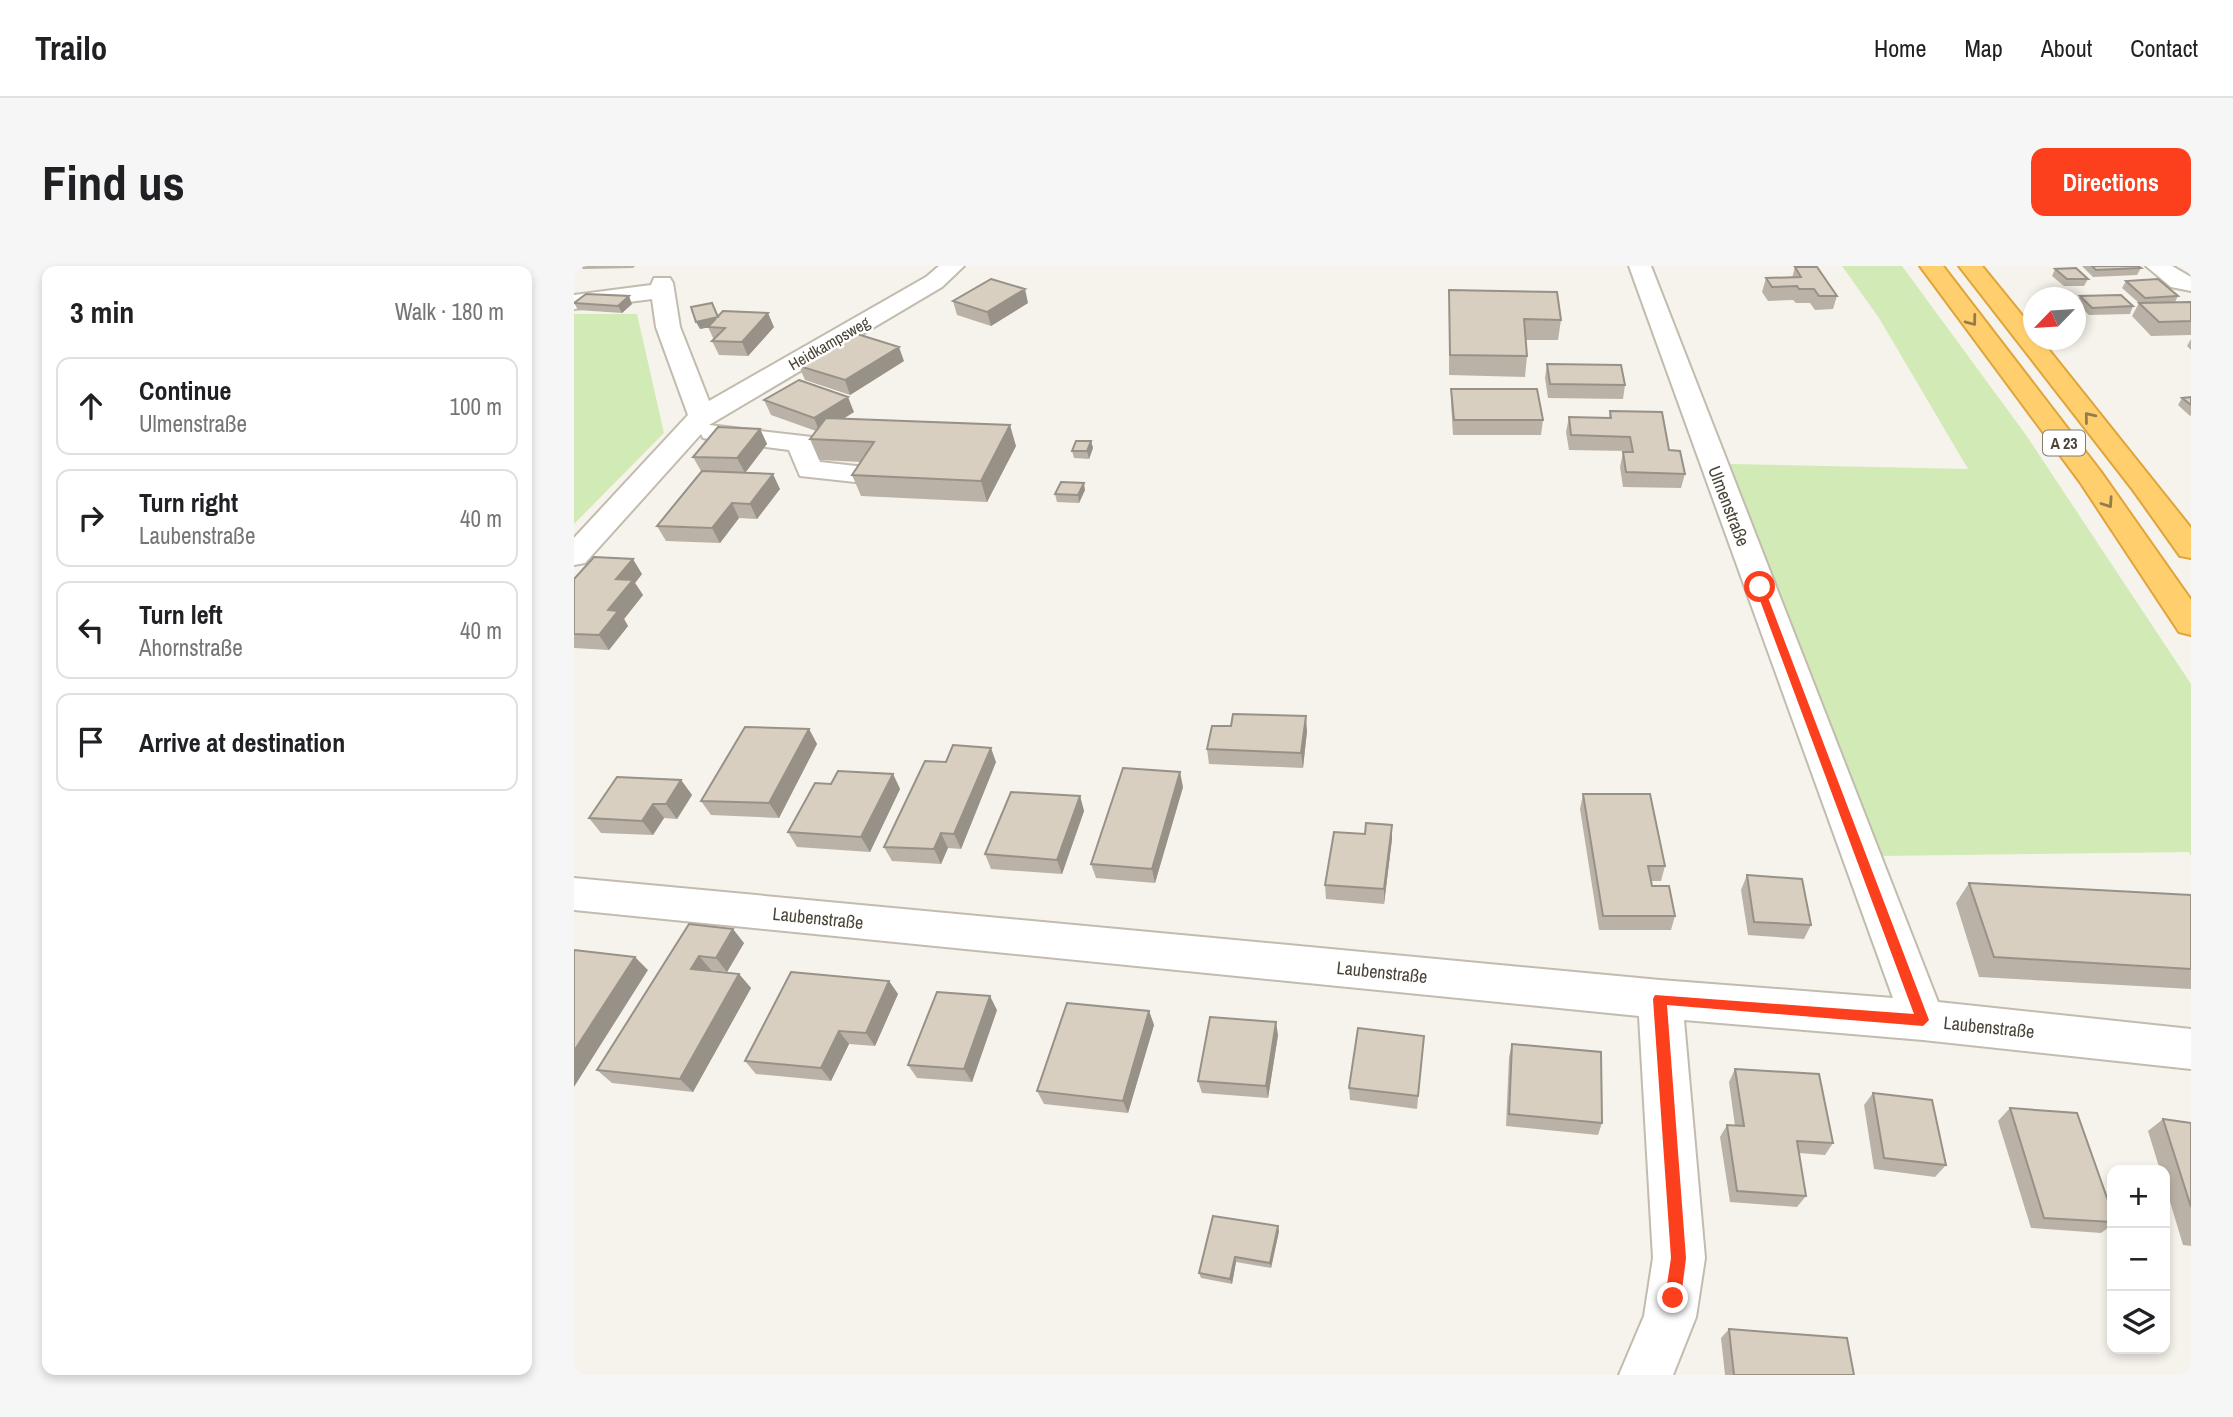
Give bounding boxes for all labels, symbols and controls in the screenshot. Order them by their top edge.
text: Trailo [35,26,107,70]
text: Home [1874,32,1926,64]
text: Map [1964,32,2003,64]
text: About [2041,32,2092,64]
text: Contact [2130,32,2198,64]
button: Directions [2031,148,2191,216]
text: Find us [42,149,185,215]
north arrow [2023,287,2086,350]
text: 3 min [70,292,134,332]
text: Walk · 180 m [395,296,504,327]
street label: Heidkampsweg [784,311,874,375]
one-way arrow [1963,313,1976,326]
text: Continue [139,373,231,408]
icon: ahead [72,387,110,425]
text: 100 m [450,391,502,422]
text: Ulmenstraße [139,408,247,439]
one-way arrow [2085,412,2098,424]
road number: A 23 [2043,430,2085,456]
street label: Ulmenstraße [1702,462,1756,550]
text: Turn right [139,485,238,520]
one-way arrow [2100,495,2112,508]
icon: right [72,499,110,537]
text: 40 m [460,503,502,534]
text: Laubenstraße [139,520,255,551]
route start [1744,571,1775,602]
text: Turn left [139,597,223,632]
icon: left [72,611,110,649]
text: 40 m [460,615,502,646]
text: Ahornstraße [139,632,243,663]
icon: arrive [72,723,110,761]
text: Arrive at destination [139,725,345,760]
street label: Laubenstraße [771,901,865,935]
street label: Laubenstraße [1335,955,1429,989]
street label: Laubenstraße [1942,1010,2036,1044]
map controls [2107,1165,2170,1354]
button: + [2107,1165,2170,1228]
button: − [2107,1228,2170,1291]
route end [1657,1282,1688,1313]
button: layers [2107,1291,2170,1354]

